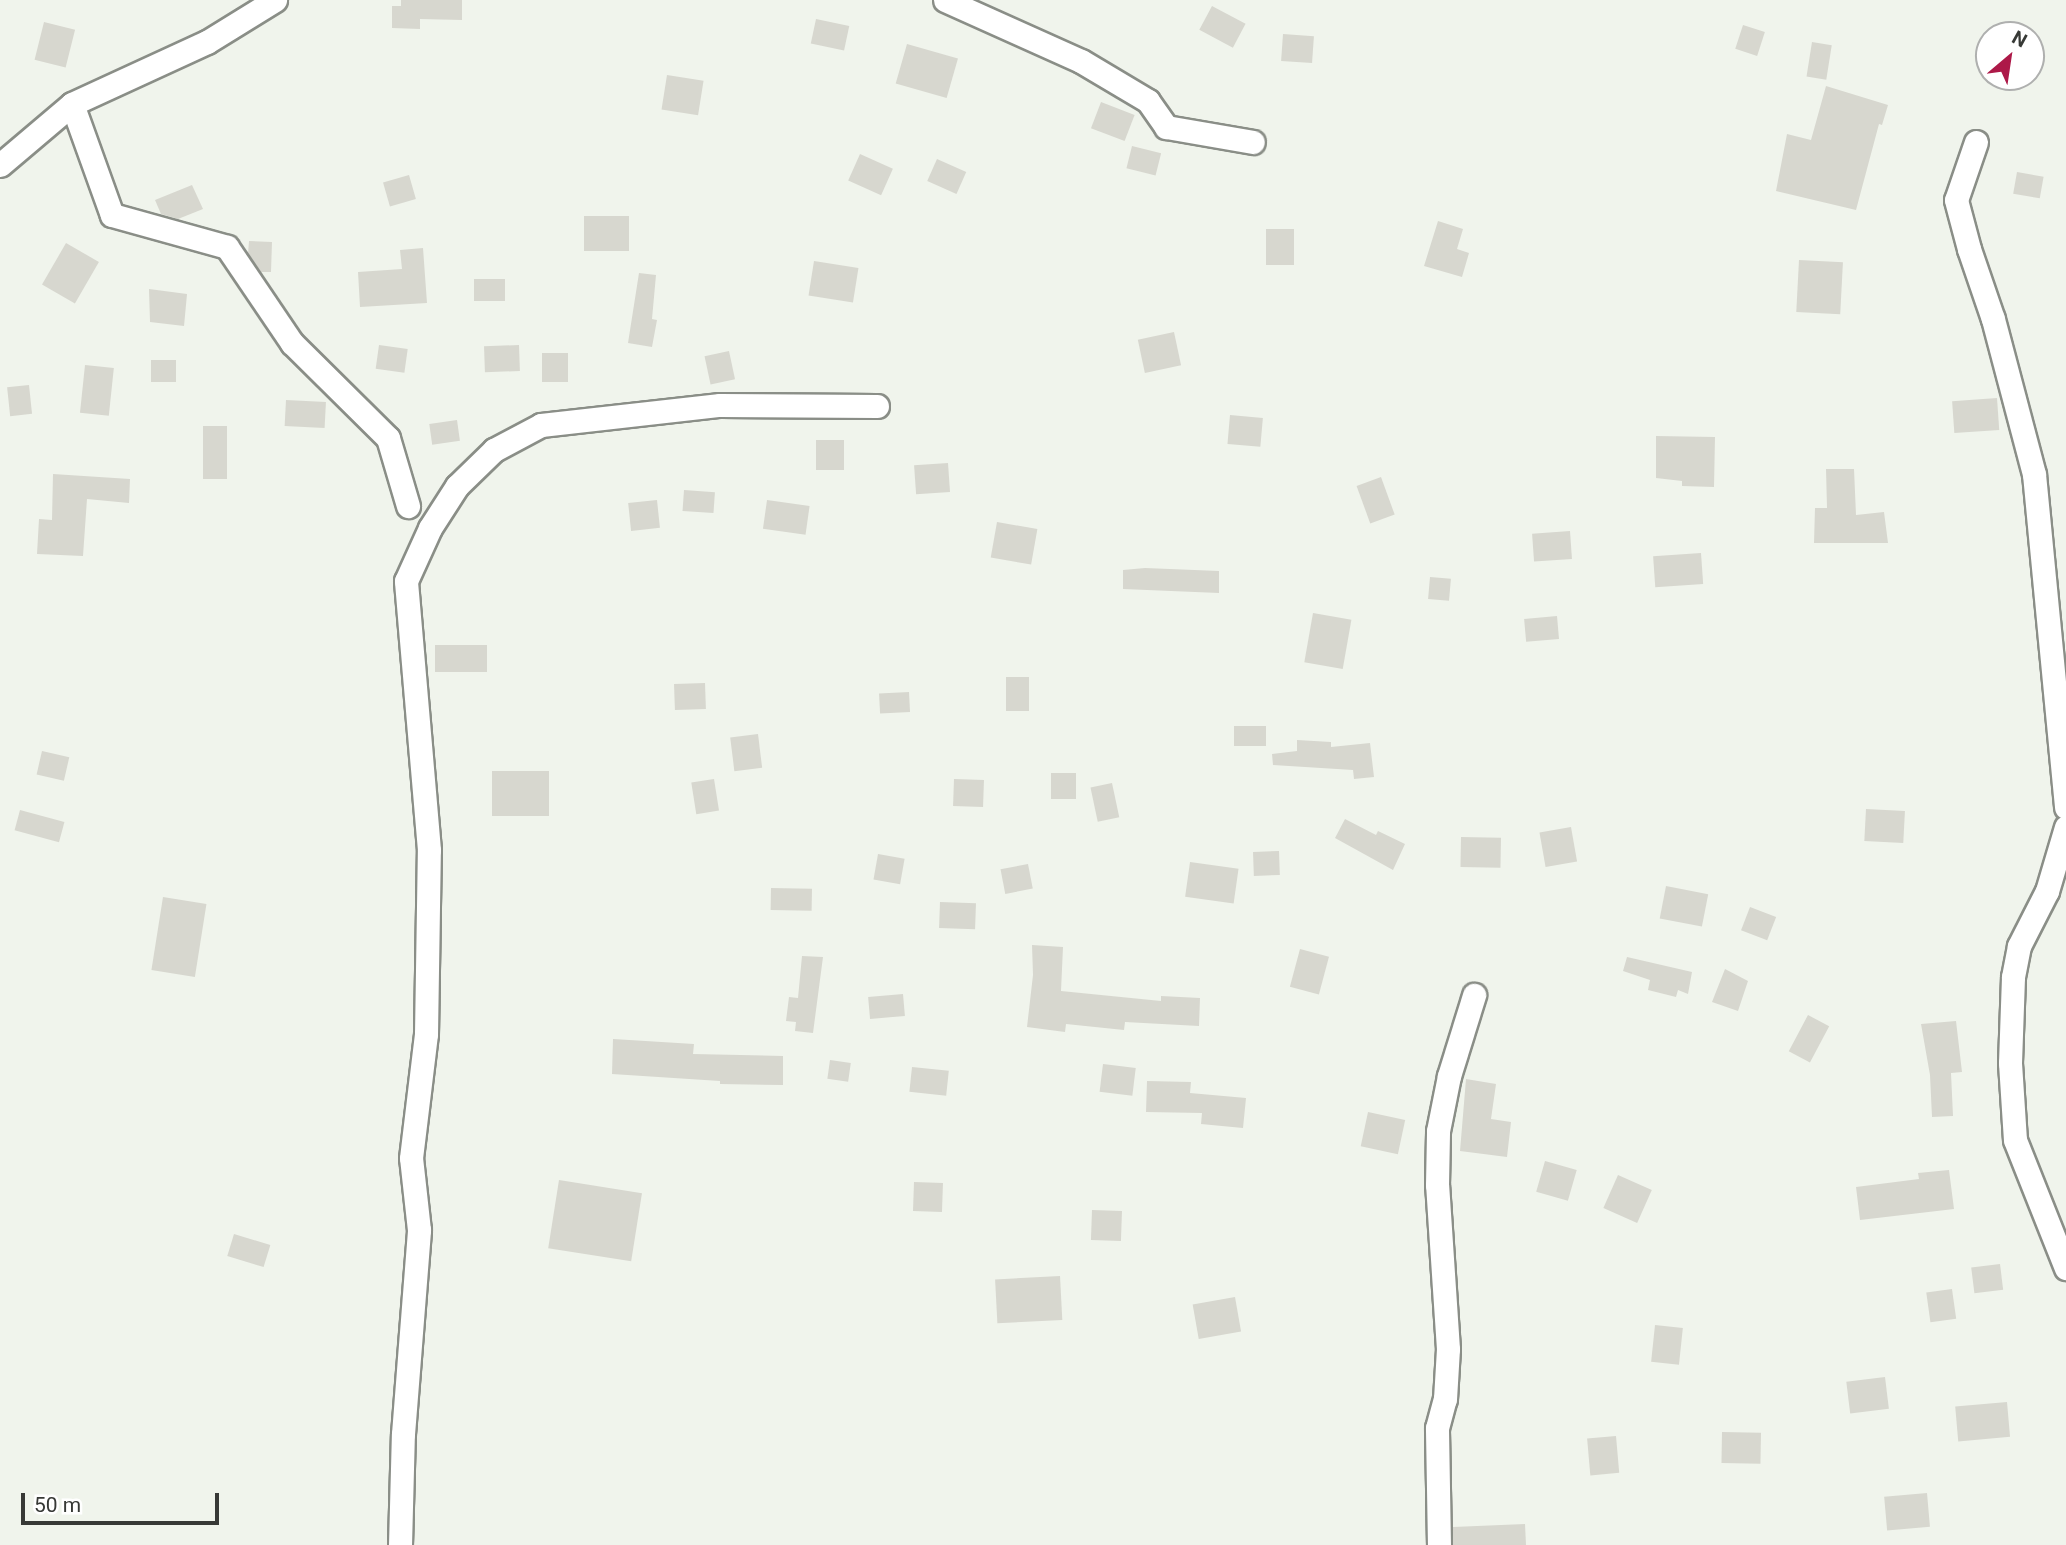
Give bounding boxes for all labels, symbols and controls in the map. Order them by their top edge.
north arrow [1975,21,2045,91]
text: N [2008,26,2031,52]
scale bar [24,1478,222,1522]
text: 50 m [34,1493,81,1517]

